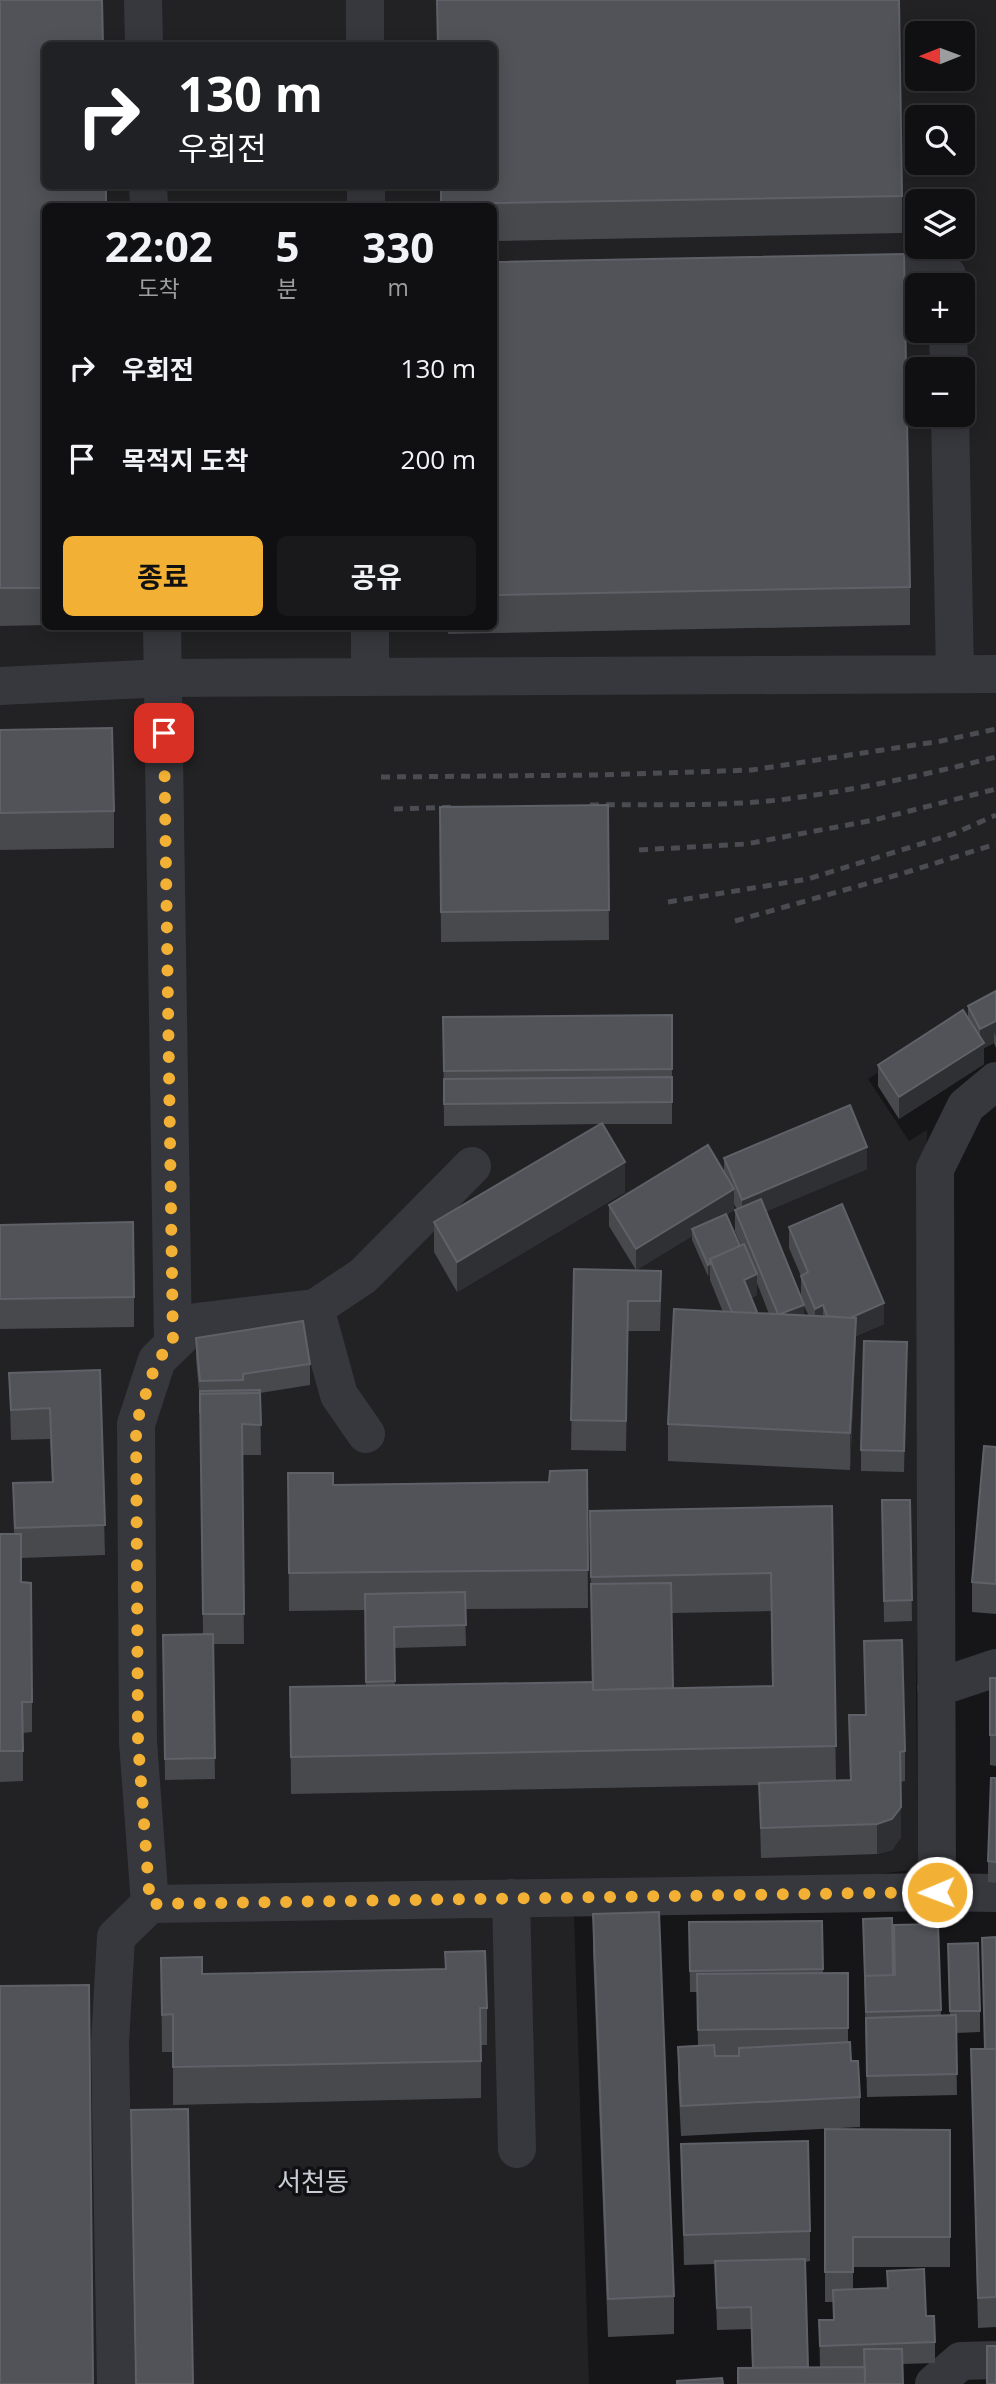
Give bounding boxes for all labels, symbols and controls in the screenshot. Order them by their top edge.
north arrow [905,21,975,91]
map controls [905,21,975,427]
text: 130 m [178,60,323,126]
icon: right [63,70,154,161]
button: search [905,105,975,175]
text: 우회전 [178,126,266,169]
button: layers [905,189,975,259]
text: 22:02 [105,217,213,274]
text: 5 [275,217,300,274]
text: 330 [362,218,434,275]
text: m [388,271,409,303]
text: 도착 [138,272,180,304]
text: 분 [277,272,298,304]
button: + [905,273,975,343]
icon: right [63,349,101,387]
text: 130 m [401,350,476,386]
text: 우회전 [122,351,194,387]
button: − [905,357,975,427]
icon: arrive [63,440,101,478]
text: 200 m [401,441,476,477]
text: 목적지 도착 [122,442,248,478]
button: 종료 [63,536,263,616]
button: 공유 [277,536,476,616]
pin [134,703,194,763]
icon: arrive [145,714,183,752]
position arrow [900,1855,974,1929]
district label: 서천동 [277,2163,349,2199]

